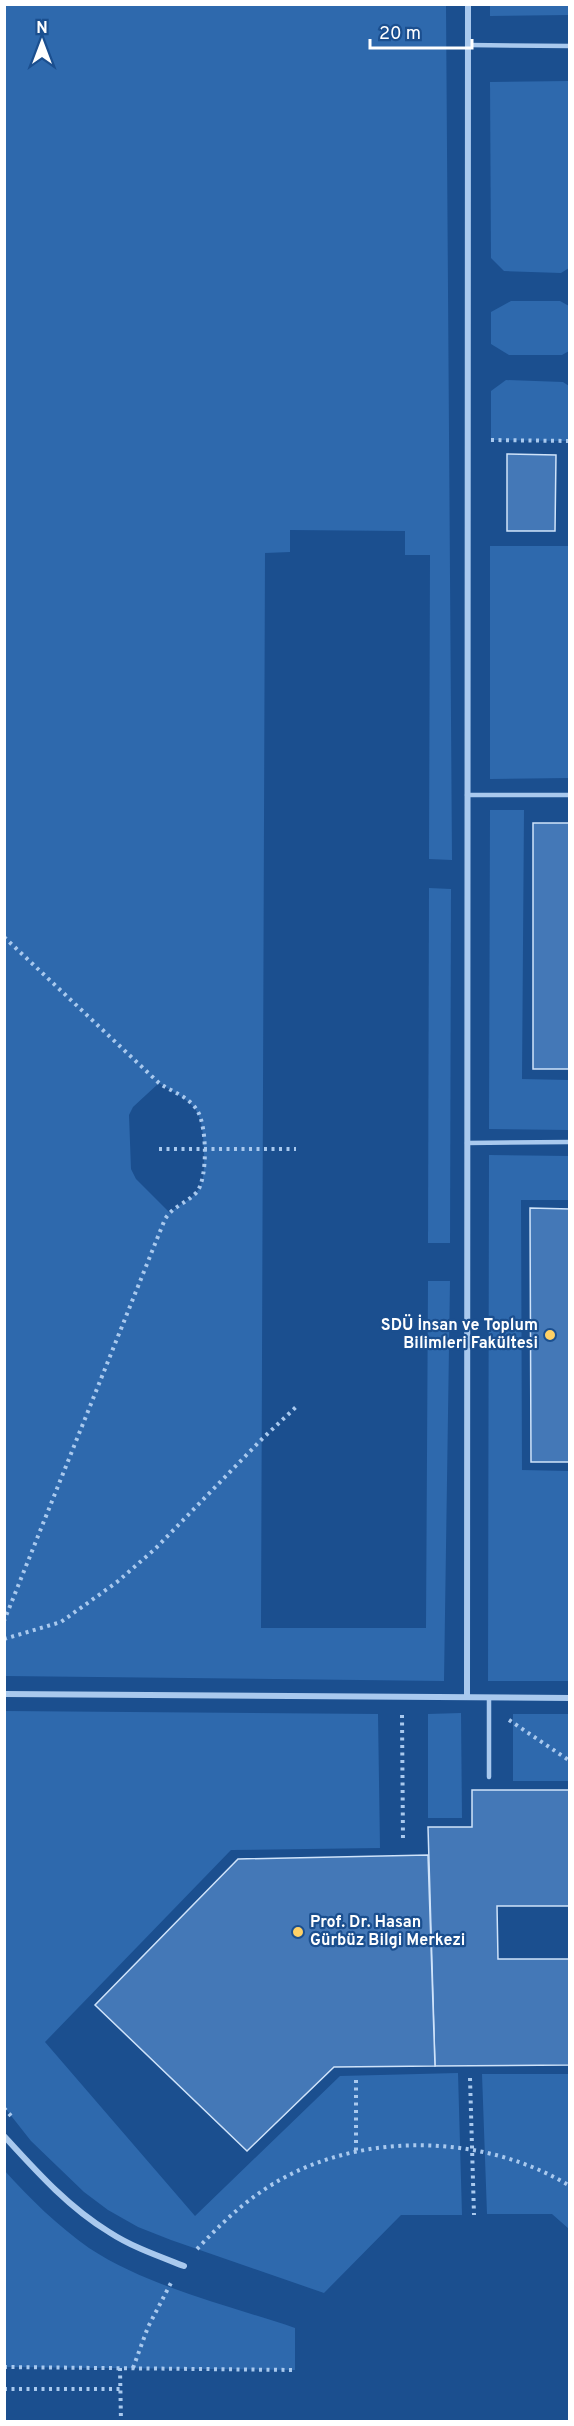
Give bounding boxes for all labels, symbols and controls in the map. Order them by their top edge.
north arrow [12,12,72,72]
scale bar [370,12,472,50]
text: N [36,19,48,39]
text: 20 m [379,23,421,46]
place label: SDÜ İnsan ve Toplum Bilimleri Fakültesi [381,1314,538,1354]
marker: SDÜ İnsan ve Toplum Bilimleri Fakültesi [543,1328,557,1342]
place label: Prof. Dr. Hasan Gürbüz Bilgi Merkezi [310,1913,465,1951]
marker: Prof. Dr. Hasan Gürbüz Bilgi Merkezi [291,1925,305,1939]

